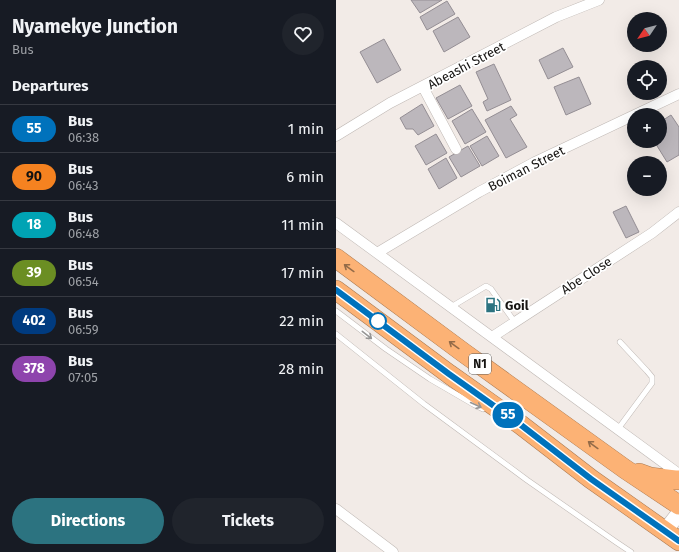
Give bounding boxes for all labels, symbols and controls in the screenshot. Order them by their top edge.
north arrow [627,12,667,52]
map controls [627,12,667,196]
button: heart [282,13,324,55]
text: Nyamekye Junction [12,15,178,38]
street label: Abeashi Street [425,39,508,92]
text: Bus [12,42,34,57]
button: locate [627,60,667,100]
text: Departures [12,77,89,95]
button: + [627,108,667,148]
text: Bus [68,112,93,130]
text: 55 [27,120,41,137]
text: 1 min [288,120,324,138]
text: 06:38 [68,130,99,145]
street label: Boiman Street [486,143,567,194]
button: − [627,156,667,196]
text: Bus [68,160,93,178]
text: 90 [26,168,42,185]
text: 6 min [286,168,324,186]
text: 06:43 [68,178,98,193]
text: Bus [68,208,93,226]
text: 18 [27,216,41,233]
text: 11 min [281,216,324,234]
text: 06:48 [68,226,99,241]
street label: Abe Close [558,254,614,297]
text: Bus [68,256,93,274]
text: 39 [27,264,41,281]
text: 17 min [281,264,324,282]
one-way arrow [344,264,355,272]
text: 06:54 [68,274,99,289]
fuel station icon: Goil [484,296,502,314]
place label: Goil [505,298,529,313]
text: Bus [68,304,93,322]
text: 402 [22,312,46,329]
text: 22 min [279,312,324,330]
unlabelled marker [369,312,387,330]
text: 06:59 [68,322,99,337]
one-way arrow [361,330,372,339]
one-way arrow [448,341,459,349]
text: Bus [68,352,93,370]
road number: N1 [469,354,491,374]
text: 378 [23,360,45,377]
text: 28 min [278,360,324,378]
text: 07:05 [68,370,98,385]
one-way arrow [470,402,482,409]
line badge: 55 [490,402,526,428]
text: 55 [501,406,515,423]
one-way arrow [588,441,599,450]
button: Directions [12,498,164,544]
button: Tickets [172,498,324,544]

